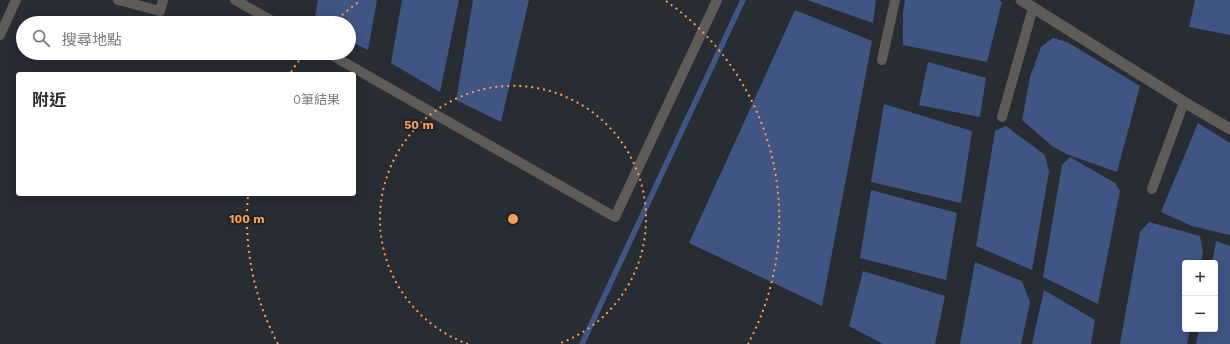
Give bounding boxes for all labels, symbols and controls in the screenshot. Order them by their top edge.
search box [16,16,356,60]
icon: search [30,27,52,49]
text: 搜尋地點 [62,31,122,49]
text: 附近 [32,90,66,110]
text: 0筆結果 [293,92,340,107]
text: 50 m [404,118,434,132]
text: 100 m [229,212,265,226]
centre of rings [506,212,520,226]
map controls [1182,260,1218,332]
button: + [1182,260,1218,296]
button: − [1182,296,1218,332]

